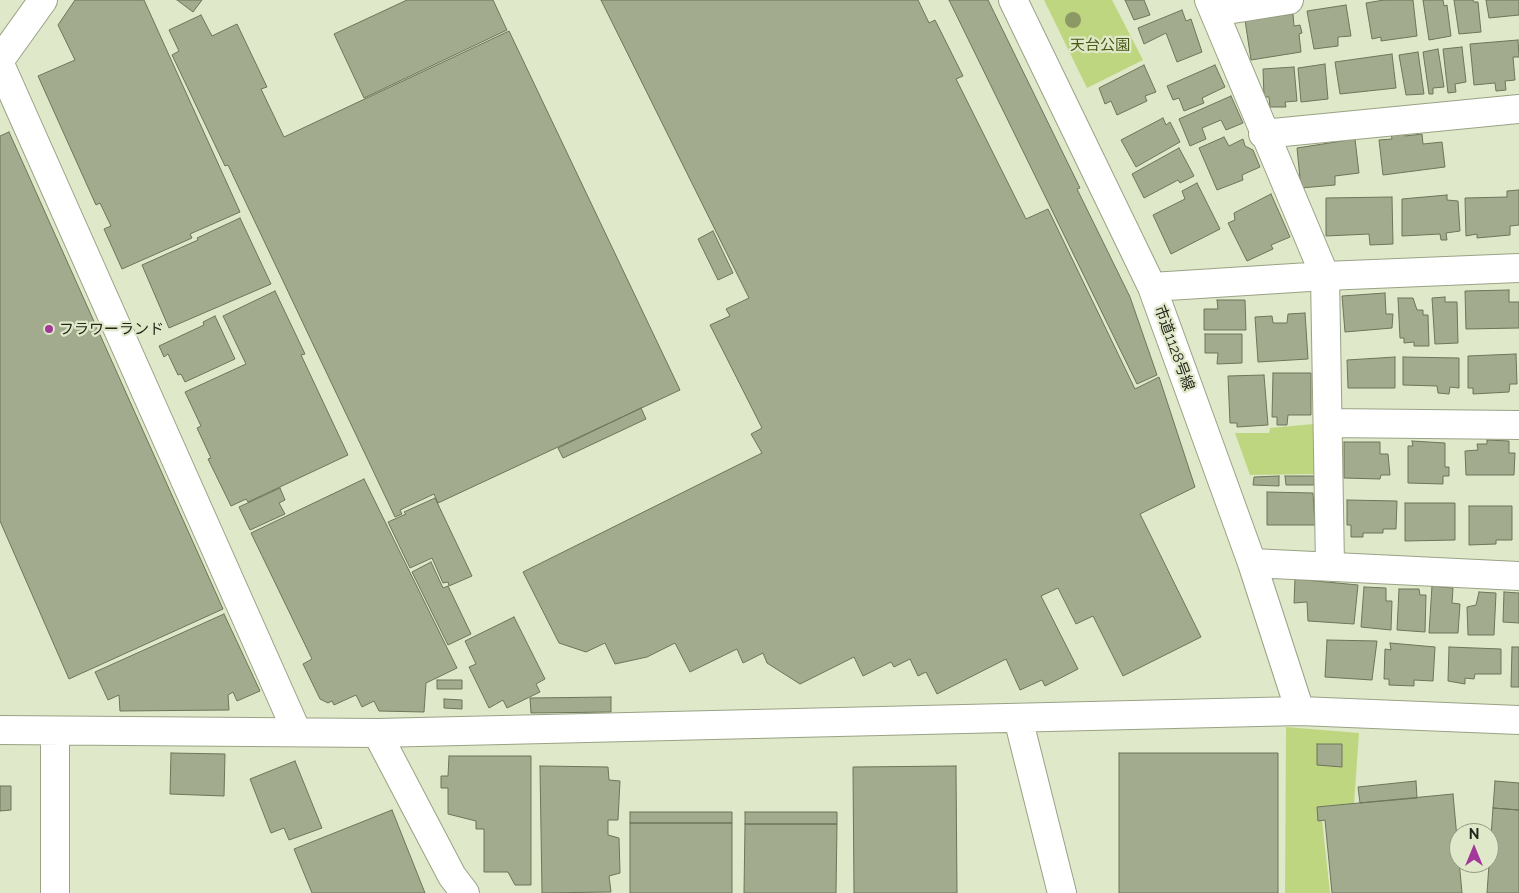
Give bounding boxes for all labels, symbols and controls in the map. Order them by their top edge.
park label: 天台公園 [1070,36,1130,54]
street label: 市道1128号線 [1150,303,1198,393]
place label: フラワーランド [59,320,164,338]
marker: フラワーランド [43,323,55,335]
north arrow [1449,823,1499,873]
text: N [1469,826,1479,842]

